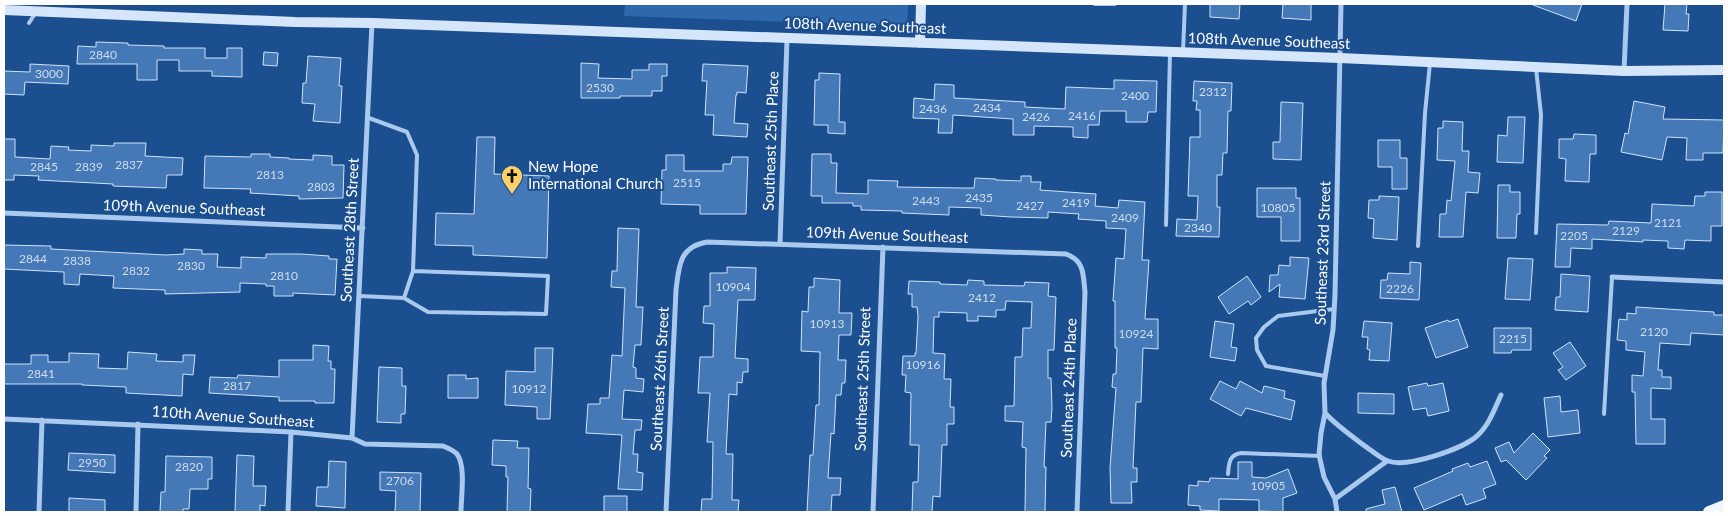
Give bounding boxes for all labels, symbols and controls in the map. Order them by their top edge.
street label: 108th Avenue Southeast [783,13,947,37]
street label: 108th Avenue Southeast [1187,28,1351,52]
house number: 2840 [89,47,117,62]
house number: 3000 [35,66,63,81]
street label: Southeast 25th Place [759,71,781,211]
house number: 2530 [586,80,614,95]
house number: 2312 [1199,84,1227,99]
house number: 2400 [1121,88,1149,103]
house number: 2434 [973,100,1001,115]
house number: 2436 [919,101,947,116]
house number: 2416 [1068,108,1096,123]
house number: 2426 [1022,109,1050,124]
house number: 2837 [115,157,143,172]
street label: Southeast 28th Street [336,157,362,302]
place label: New Hope International Church [528,157,663,192]
house number: 2845 [30,159,58,174]
house number: 2839 [75,159,103,174]
church icon: New Hope International Church [500,164,524,195]
house number: 2813 [256,167,284,182]
house number: 2515 [673,175,701,190]
house number: 2803 [307,179,335,194]
street label: Southeast 23rd Street [1310,180,1334,325]
house number: 2435 [965,190,993,205]
house number: 2443 [912,193,940,208]
street label: 109th Avenue Southeast [102,195,266,219]
house number: 2419 [1062,195,1090,210]
house number: 2427 [1016,198,1044,213]
house number: 10805 [1261,200,1295,215]
house number: 2409 [1111,210,1139,225]
house number: 2121 [1654,215,1682,230]
house number: 2340 [1184,220,1212,235]
street label: 109th Avenue Southeast [805,222,969,246]
house number: 2129 [1612,223,1640,238]
house number: 2205 [1560,228,1588,243]
house number: 2844 [19,251,47,266]
house number: 2838 [63,253,91,268]
house number: 2830 [177,258,205,273]
house number: 2832 [122,263,150,278]
house number: 2810 [270,268,298,283]
house number: 10904 [716,279,750,294]
house number: 2226 [1386,281,1414,296]
house number: 2412 [968,290,996,305]
street label: Southeast 26th Street [646,306,672,451]
street label: Southeast 25th Street [850,306,874,451]
house number: 10913 [810,316,844,331]
street label: Southeast 24th Place [1057,318,1079,458]
house number: 2120 [1640,324,1668,339]
house number: 10924 [1119,326,1153,341]
house number: 2215 [1499,331,1527,346]
house number: 10916 [906,357,940,372]
house number: 2841 [27,366,55,381]
house number: 2817 [223,378,251,393]
house number: 10912 [512,381,546,396]
street label: 110th Avenue Southeast [151,401,315,431]
house number: 2950 [78,455,106,470]
house number: 2820 [175,459,203,474]
house number: 2706 [386,473,414,488]
house number: 10905 [1251,478,1285,493]

